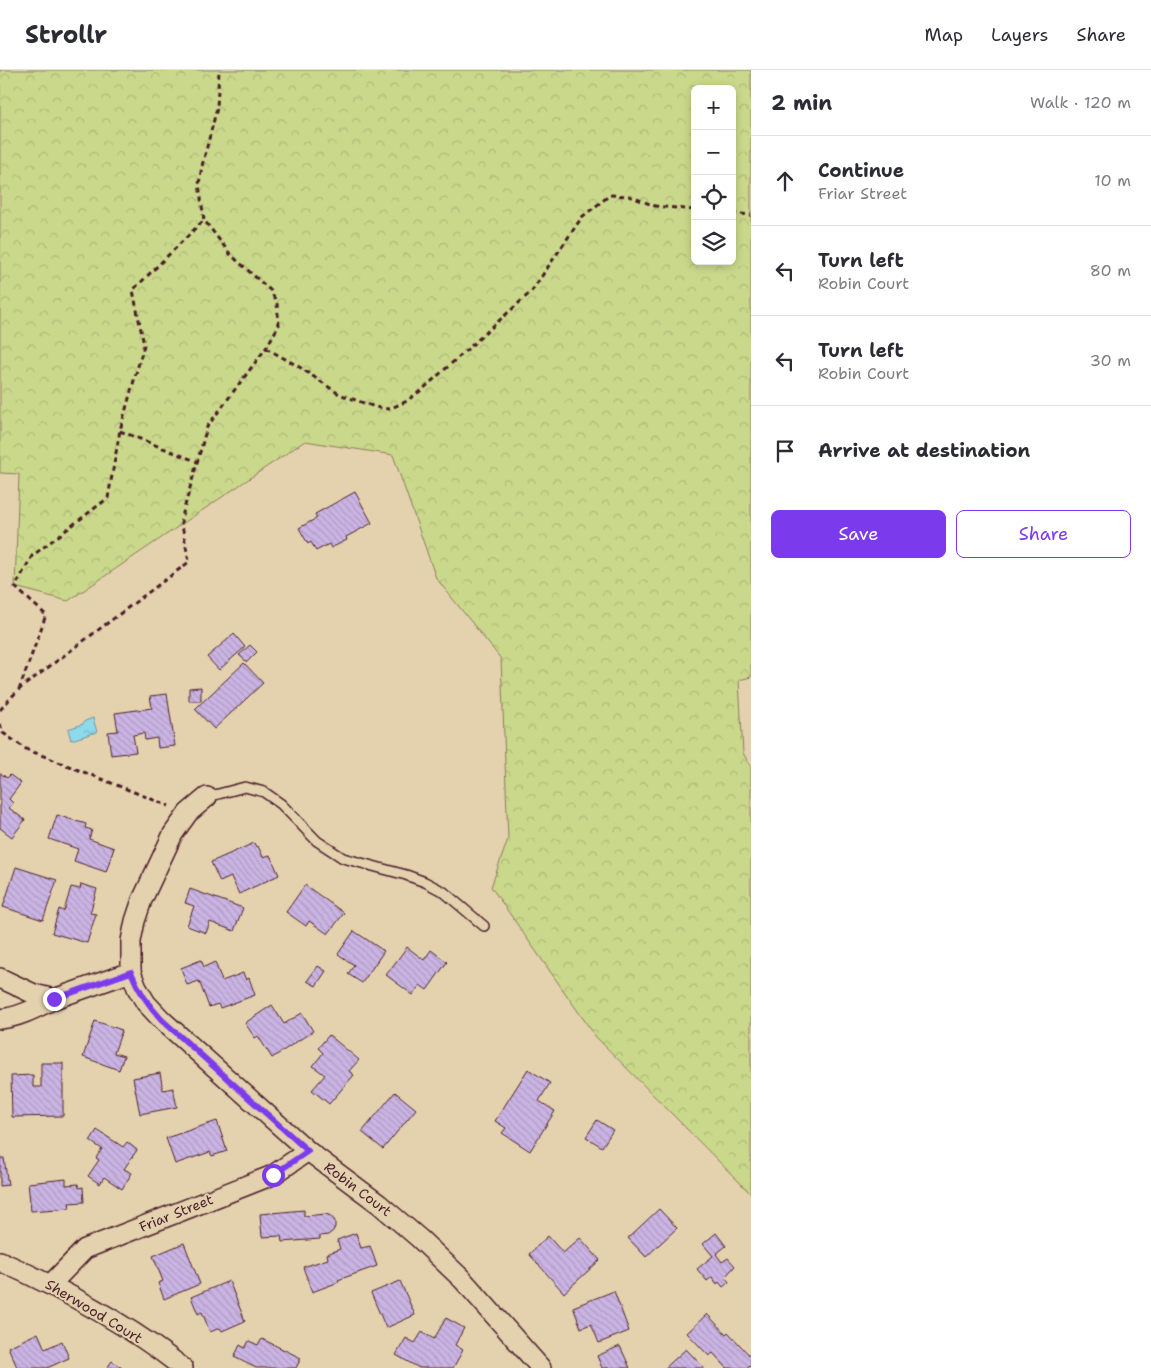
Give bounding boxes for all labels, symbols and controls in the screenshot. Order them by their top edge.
text: Strollr [25,19,107,51]
text: Map [925,23,963,47]
text: Layers [991,23,1048,47]
text: Share [1076,23,1126,47]
map controls [691,85,736,265]
button: + [691,85,736,130]
text: 2 min [771,89,832,117]
text: Walk · 120 m [1030,92,1131,113]
button: − [691,130,736,175]
text: Continue [818,158,904,183]
icon: ahead [771,167,799,195]
text: 10 m [1094,170,1131,191]
button: locate [691,175,736,220]
text: Friar Street [818,183,907,204]
button: layers [691,220,736,265]
text: Turn left [818,248,904,273]
icon: left [771,257,799,285]
text: 80 m [1090,260,1131,281]
text: Robin Court [818,273,909,294]
text: Turn left [818,338,904,363]
icon: left [771,347,799,375]
text: 30 m [1090,350,1131,371]
text: Robin Court [818,363,909,384]
icon: arrive [771,437,799,465]
text: Arrive at destination [818,438,1030,463]
button: Save [771,510,946,558]
button: Share [956,510,1131,558]
route end [43,988,66,1011]
street label: Robin Court [321,1158,395,1220]
route start [262,1164,285,1187]
street label: Friar Street [136,1190,216,1236]
street label: Sherwood Court [42,1275,146,1347]

